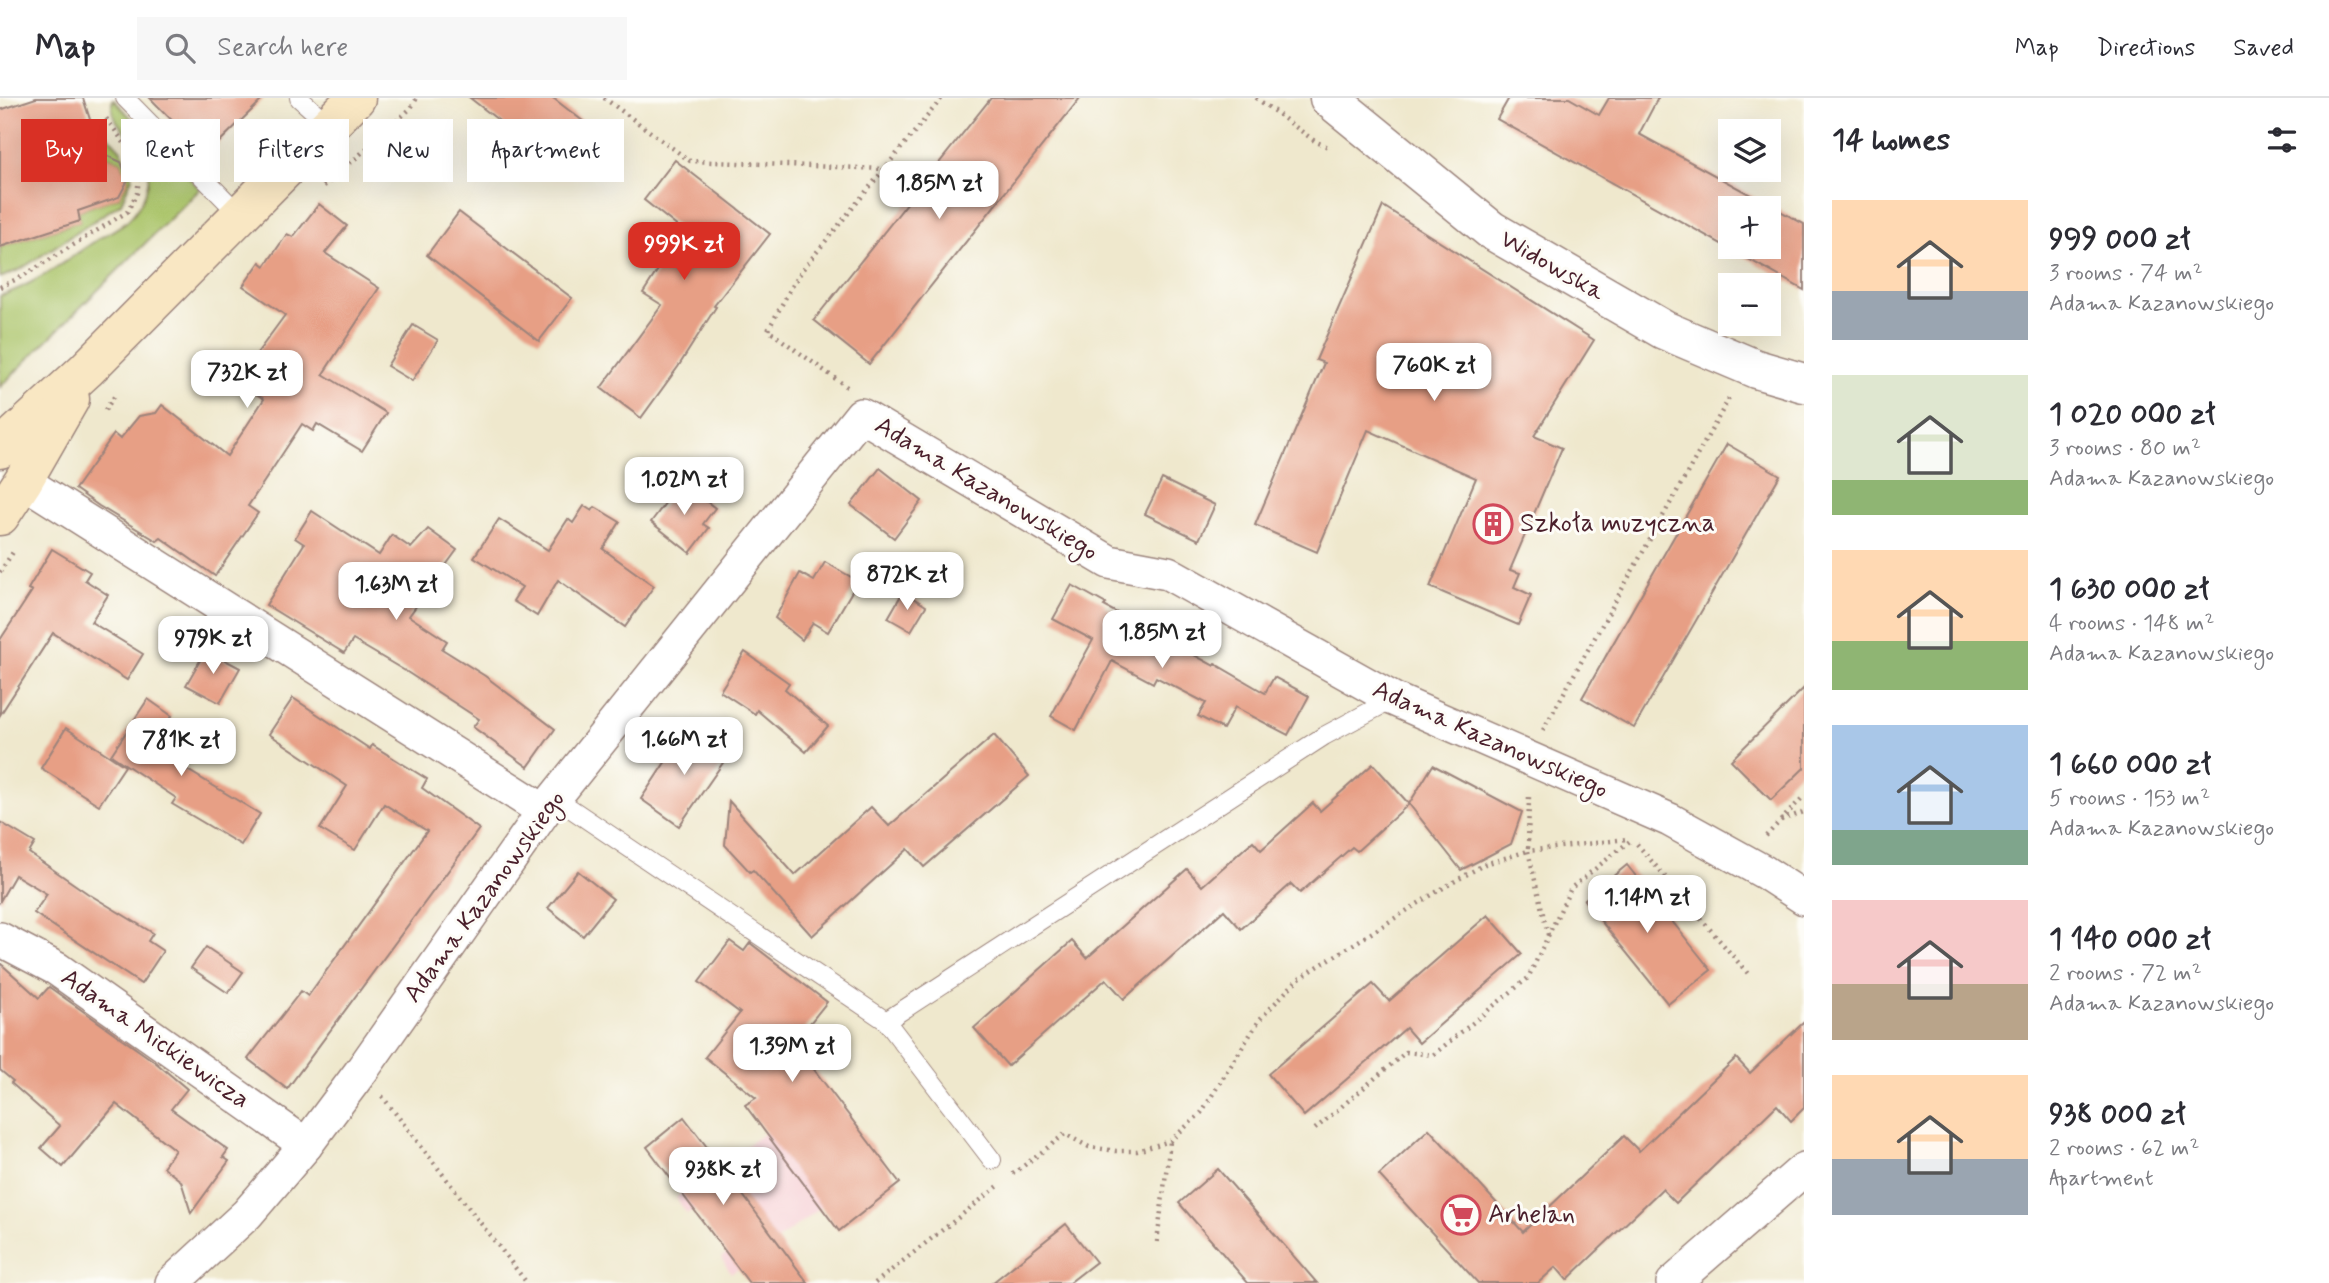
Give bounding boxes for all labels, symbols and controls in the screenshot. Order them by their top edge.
search box [137,17,627,80]
text: Map [35,26,95,70]
icon: search [161,29,199,67]
text: Search here [217,31,348,65]
text: Map [2015,33,2059,64]
text: Directions [2097,33,2195,64]
text: Saved [2233,33,2294,64]
chip: Buy [21,119,107,182]
chip: Rent [121,119,220,182]
chip: Filters [234,119,349,182]
chip: New [363,119,453,182]
chip: Apartment [467,119,624,182]
map controls [1718,119,1781,336]
button: layers [1718,119,1781,182]
text: 14 homes [1832,121,1950,160]
icon: filters [2263,121,2301,159]
pin: 1.85M zł [867,162,1011,221]
text: 1.85M zł [896,169,982,199]
button: + [1718,196,1781,259]
text: 999 000 zł [2049,220,2191,259]
pin: 999K zł [619,222,749,282]
street label: Widowska [1494,222,1611,310]
icon: home [1888,228,1972,312]
text: 999K zł [644,230,724,260]
text: 3 rooms · 74 m² [2049,259,2203,289]
button: − [1718,273,1781,336]
text: Adama Kazanowskiego [2049,289,2274,319]
pin: 760K zł [1369,344,1499,403]
pin: 732K zł [182,350,312,410]
text: 760K zł [1392,351,1476,381]
text: 732K zł [207,358,287,388]
text: 1 020 000 zł [2049,395,2216,434]
icon: home [1888,403,1972,487]
street label: Adama Kazanowskiego [867,409,1104,571]
text: 3 rooms · 80 m² [2049,434,2201,464]
pin: 1.02M zł [612,458,756,517]
text: Adama Kazanowskiego [2049,464,2274,494]
text: 1.02M zł [641,465,727,495]
building icon: Szkoła muzyczna [1472,503,1514,545]
place label: Szkoła muzyczna [1520,507,1715,541]
pin: 872K zł [842,552,972,612]
text: 872K zł [867,560,947,590]
pin: 1.63M zł [324,562,468,622]
text: 1.63M zł [354,570,438,600]
text: 1 630 000 zł [2049,570,2209,609]
icon: home [1888,578,1972,662]
text: 4 rooms · 148 m² [2049,609,2214,639]
pin: 1.85M zł [1090,610,1234,670]
pin: 979K zł [148,616,278,676]
text: 1.85M zł [1119,618,1205,648]
text: 979K zł [174,624,252,654]
text: Adama Kazanowskiego [2049,639,2274,669]
street label: Adama Kazanowskiego [1366,673,1613,809]
pin: 781K zł [116,718,246,778]
pin: 1.66M zł [612,718,756,777]
text: 1.66M zł [641,725,727,755]
text: 781K zł [142,726,220,756]
text: 1 660 000 zł [2049,745,2211,784]
icon: home [1888,753,1972,837]
street label: Adama Kazanowskiego [396,784,575,1011]
text: 5 rooms · 153 m² [2049,784,2210,814]
text: Adama Kazanowskiego [2049,814,2274,844]
pin: 1.14M zł [1575,876,1719,935]
text: 1.14M zł [1604,883,1690,913]
text: 1 140 000 zł [2049,920,2211,959]
icon: home [1888,928,1972,1012]
text: 2 rooms · 72 m² [2049,959,2202,989]
street label: Adama Mickiewicza [54,961,256,1117]
text: Adama Kazanowskiego [2049,989,2274,1019]
pin: 1.39M zł [720,1024,864,1084]
text: 1.39M zł [749,1032,835,1062]
text: 938 000 zł [2049,1095,2186,1134]
icon: home [1888,1103,1972,1187]
text: 2 rooms · 62 m² [2049,1134,2200,1164]
pin: 938K zł [658,1148,788,1207]
text: 938K zł [685,1155,761,1185]
text: Apartment [2049,1164,2154,1194]
supermarket icon: Arhelan [1440,1194,1482,1236]
place label: Arhelan [1488,1198,1575,1232]

